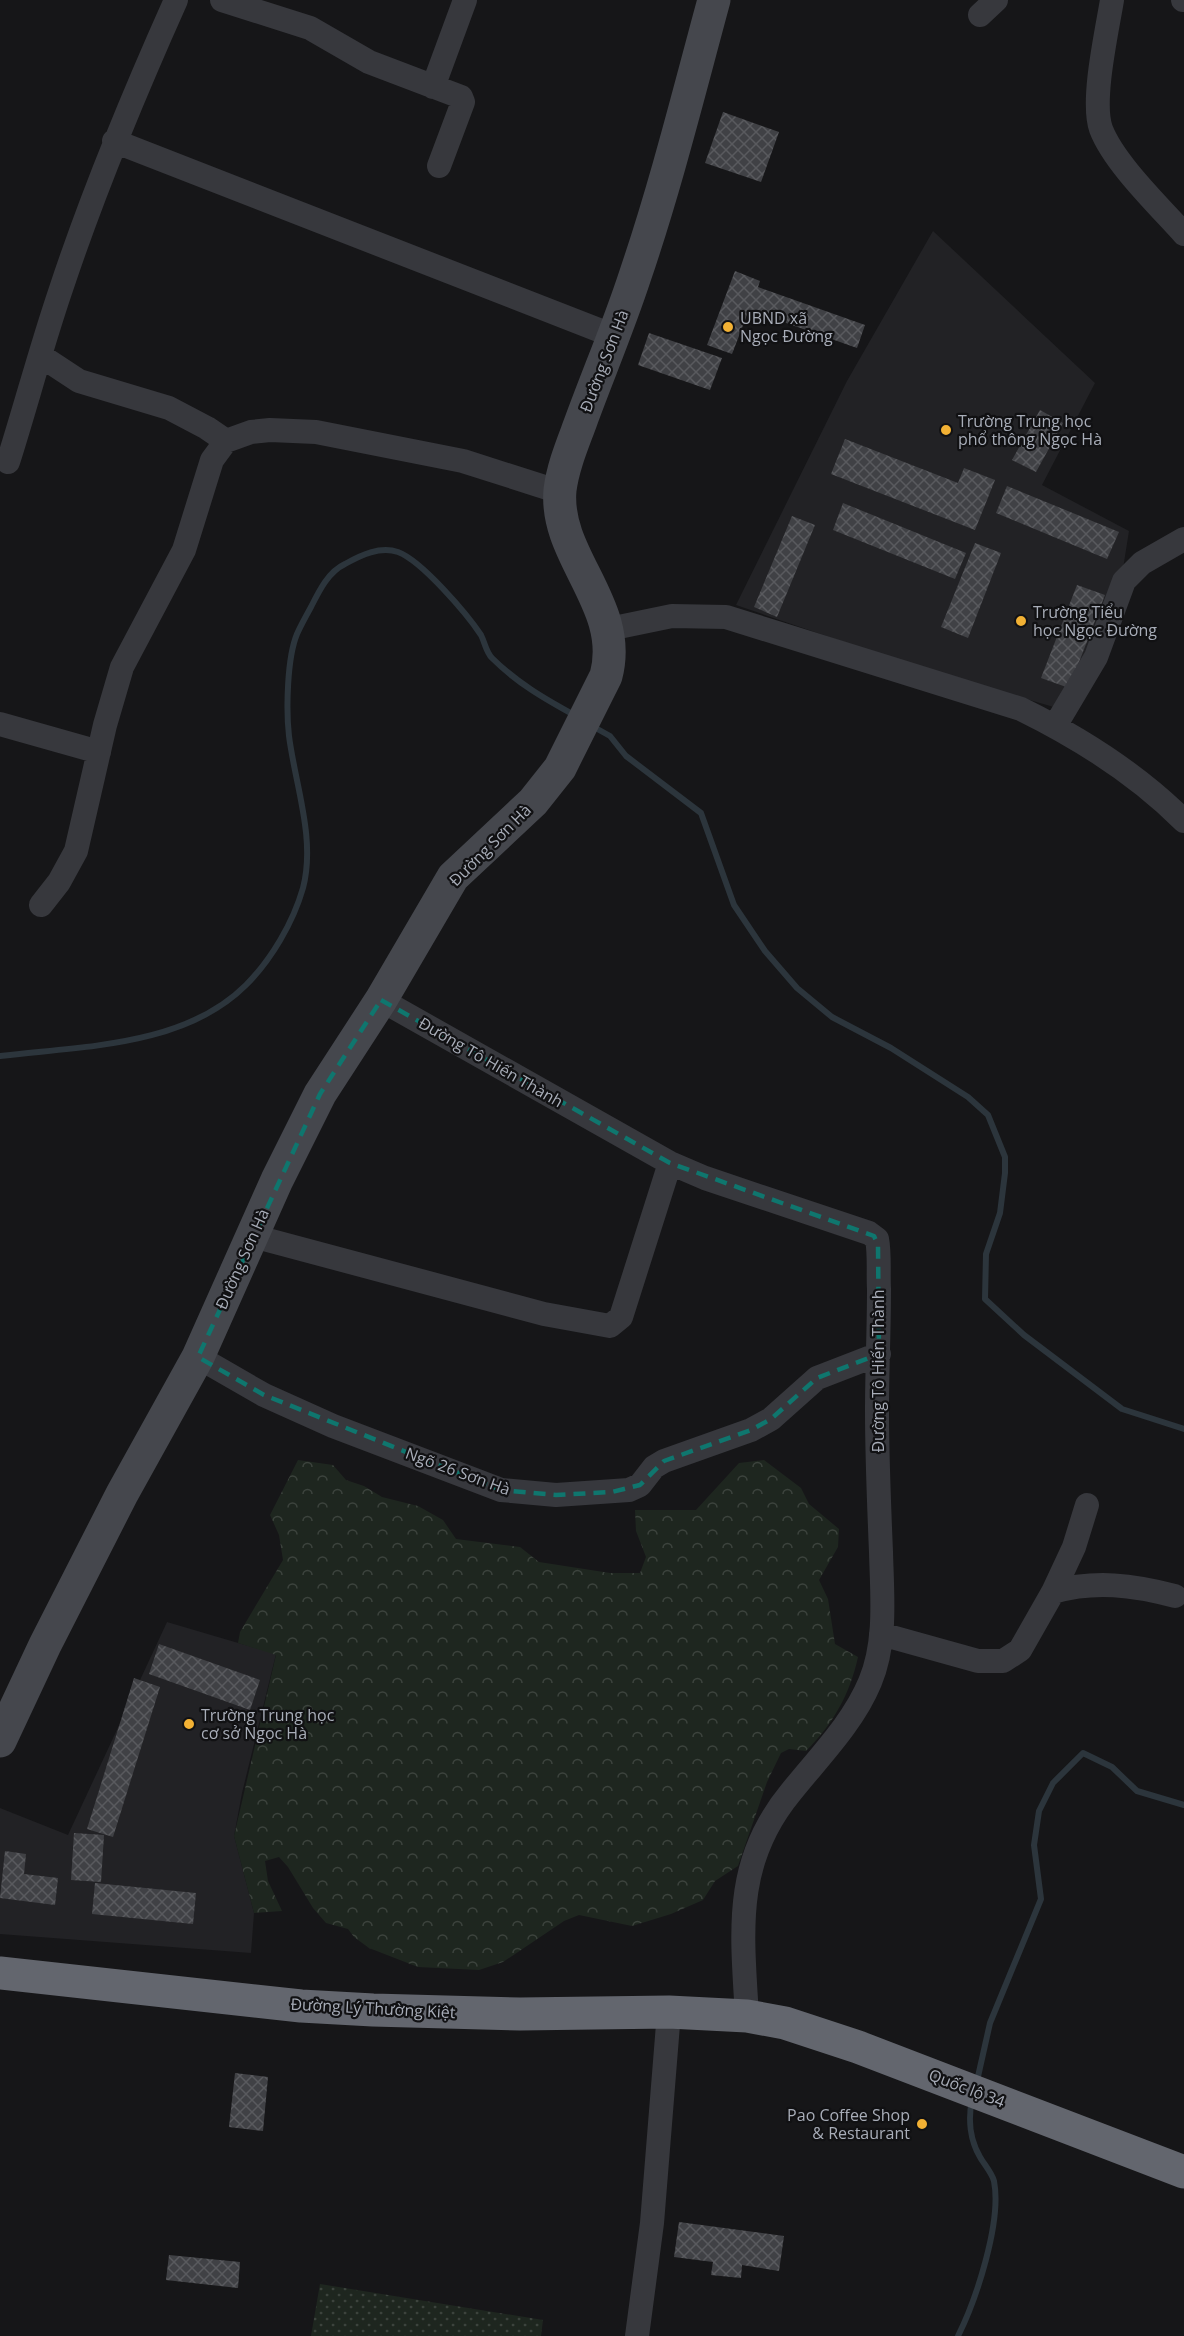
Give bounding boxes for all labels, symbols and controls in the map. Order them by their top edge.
street label: Đường Sơn Hà [574,307,634,415]
place label: UBND xã Ngọc Đường [740,307,833,347]
marker: UBND xã Ngọc Đường [721,320,735,334]
place label: Trường Trung học phổ thông Ngọc Hà [958,410,1102,450]
marker: Trường Trung học phổ thông Ngọc Hà [939,423,953,437]
place label: Trường Tiểu học Ngọc Đường [1033,601,1157,641]
marker: Trường Tiểu học Ngọc Đường [1014,614,1028,628]
street label: Đường Sơn Hà [444,799,536,891]
street label: Đường Tô Hiến Thành [415,1012,567,1112]
street label: Đường Sơn Hà [210,1205,274,1313]
street label: Đường Tô Hiến Thành [867,1289,889,1453]
street label: Ngõ 26 Sơn Hà [402,1442,514,1500]
place label: Trường Trung học cơ sở Ngọc Hà [201,1704,335,1744]
marker: Trường Trung học cơ sở Ngọc Hà [182,1717,196,1731]
street label: Đường Lý Thường Kiệt [290,1993,456,2023]
street label: Quốc lộ 34 [926,2063,1008,2113]
place label: Pao Coffee Shop & Restaurant [787,2104,910,2144]
marker: Pao Coffee Shop & Restaurant [915,2117,929,2131]

